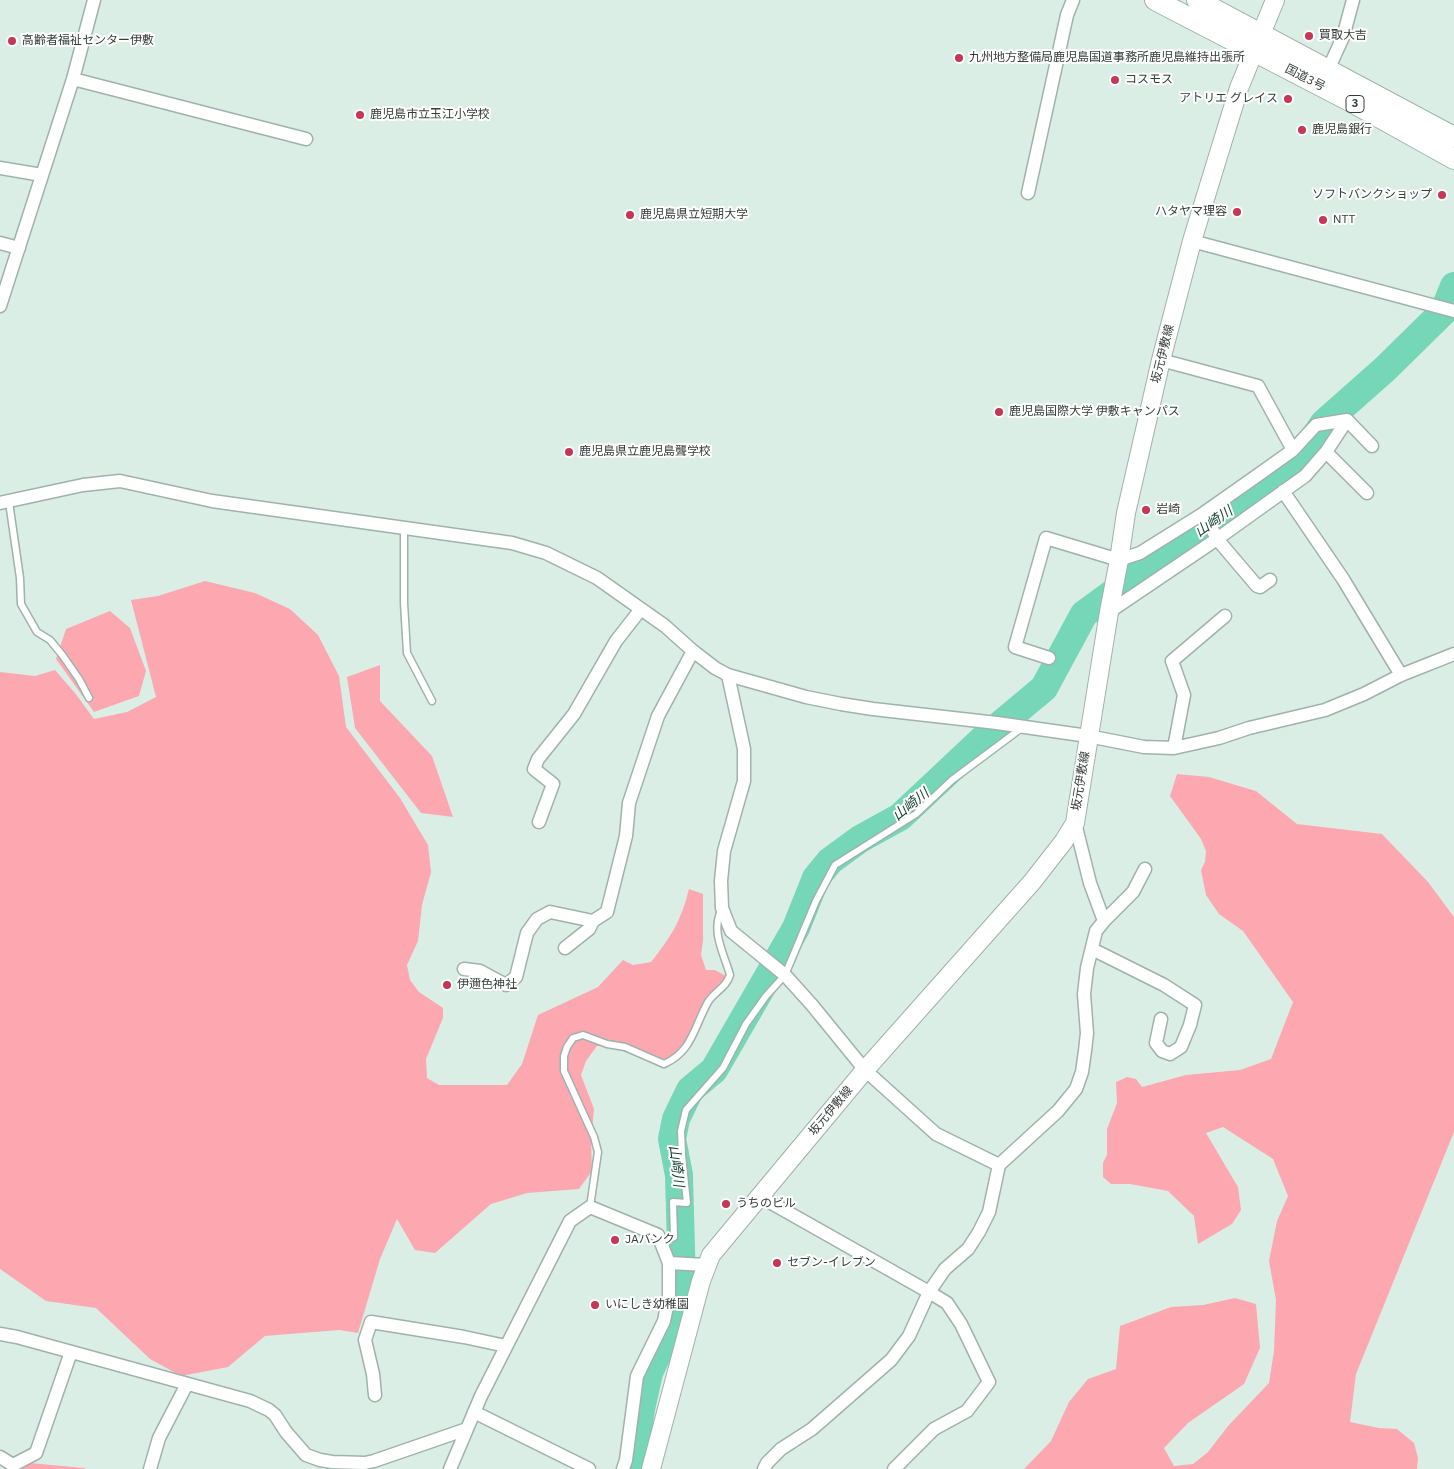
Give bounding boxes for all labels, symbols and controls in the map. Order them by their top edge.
place label: 買取大吉 [1319,29,1367,43]
marker: 買取大吉 [1303,30,1315,42]
place label: 高齢者福祉センター伊敷 [22,34,154,48]
marker: 高齢者福祉センター伊敷 [6,35,18,47]
place label: 九州地方整備局鹿児島国道事務所鹿児島維持出張所 [969,51,1245,65]
marker: 九州地方整備局鹿児島国道事務所鹿児島維持出張所 [953,52,965,64]
street label: 国道3号 [1282,62,1328,94]
place label: コスモス [1125,73,1173,87]
marker: コスモス [1109,74,1121,86]
place label: アトリエ グレイス [1179,92,1278,106]
marker: アトリエ グレイス [1282,93,1294,105]
road number: 3 [1346,96,1364,112]
place label: 鹿児島市立玉江小学校 [370,108,490,122]
marker: 鹿児島市立玉江小学校 [354,109,366,121]
place label: 鹿児島銀行 [1312,123,1372,137]
marker: 鹿児島銀行 [1296,124,1308,136]
place label: ソフトバンクショップ [1312,188,1432,202]
marker: ソフトバンクショップ [1436,189,1448,201]
place label: ハタヤマ理容 [1155,205,1227,219]
marker: ハタヤマ理容 [1231,206,1243,218]
place label: 鹿児島県立短期大学 [640,208,748,222]
marker: 鹿児島県立短期大学 [624,209,636,221]
place label: NTT [1333,213,1355,227]
marker: NTT [1317,214,1329,226]
street label: 坂元伊敷線 [1149,323,1177,385]
place label: 鹿児島国際大学 伊敷キャンパス [1009,405,1180,419]
marker: 鹿児島国際大学 伊敷キャンパス [993,406,1005,418]
place label: 鹿児島県立鹿児島聾学校 [579,445,711,459]
marker: 鹿児島県立鹿児島聾学校 [563,446,575,458]
place label: 岩崎 [1156,503,1180,517]
water label: 山崎川 [1192,503,1236,541]
marker: 岩崎 [1140,504,1152,516]
street label: 坂元伊敷線 [1069,750,1093,812]
water label: 山崎川 [889,785,933,825]
place label: 伊邇色神社 [457,978,517,992]
marker: 伊邇色神社 [441,979,453,991]
street label: 坂元伊敷線 [806,1083,856,1139]
water label: 山崎川 [665,1144,687,1188]
place label: うちのビル [736,1197,796,1211]
marker: うちのビル [720,1198,732,1210]
place label: JAバンク [625,1233,675,1247]
marker: JAバンク [609,1234,621,1246]
place label: セブン-イレブン [787,1256,876,1270]
marker: セブン-イレブン [771,1257,783,1269]
place label: いにしき幼稚園 [605,1298,689,1312]
marker: いにしき幼稚園 [589,1299,601,1311]

